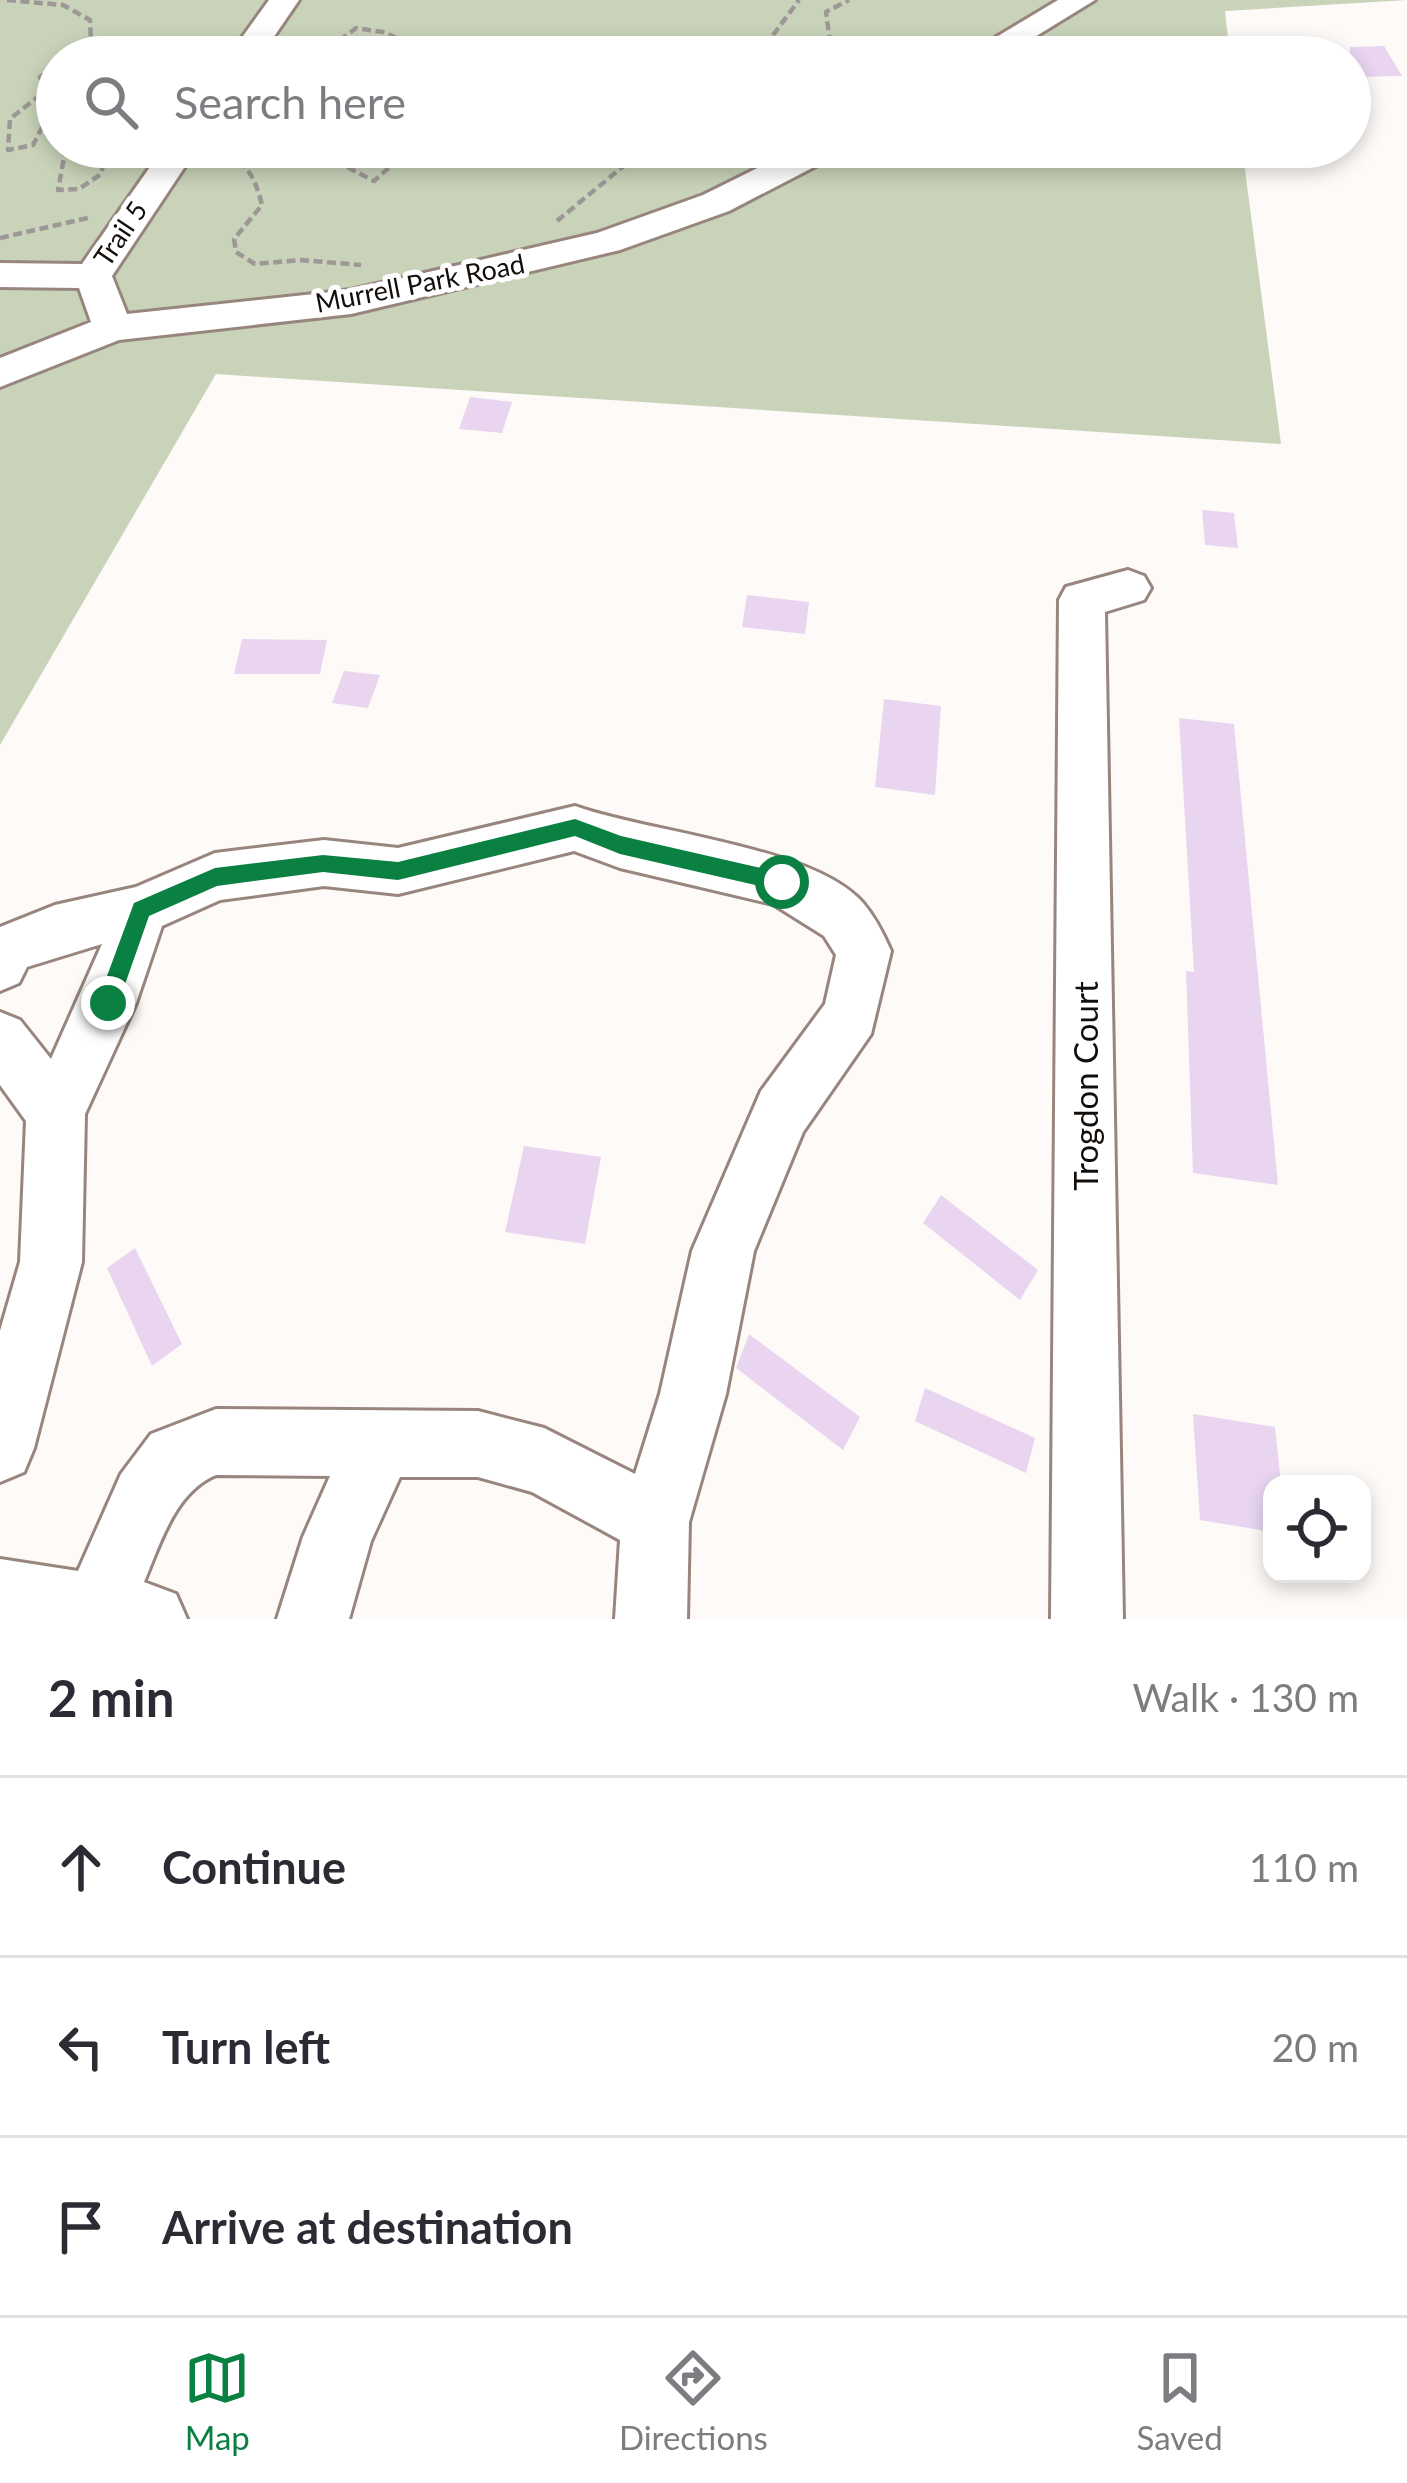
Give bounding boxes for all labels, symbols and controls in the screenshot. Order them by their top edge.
search box [36,36,1371,168]
icon: search [78,69,144,135]
text: Search here [174,75,406,129]
street label: Trail 5 [86,194,153,272]
street label: Murrell Park Road [312,246,527,319]
route start [755,855,809,909]
route end [81,976,135,1030]
street label: Trogdon Court [1065,981,1105,1191]
map controls [1263,1475,1371,1583]
button: locate [1263,1475,1371,1583]
text: 2 min [48,1667,174,1728]
text: Walk · 130 m [1132,1674,1359,1720]
icon: ahead [48,1834,114,1900]
text: Continue [162,1840,346,1894]
text: 110 m [1249,1844,1359,1890]
icon: left [48,2014,114,2080]
text: Turn left [162,2020,330,2074]
text: 20 m [1272,2024,1359,2070]
icon: arrive [48,2194,114,2260]
text: Arrive at destination [162,2200,573,2254]
tab: Map [184,2345,250,2457]
tab: Directions [619,2345,768,2457]
tab: Saved [1136,2345,1223,2457]

